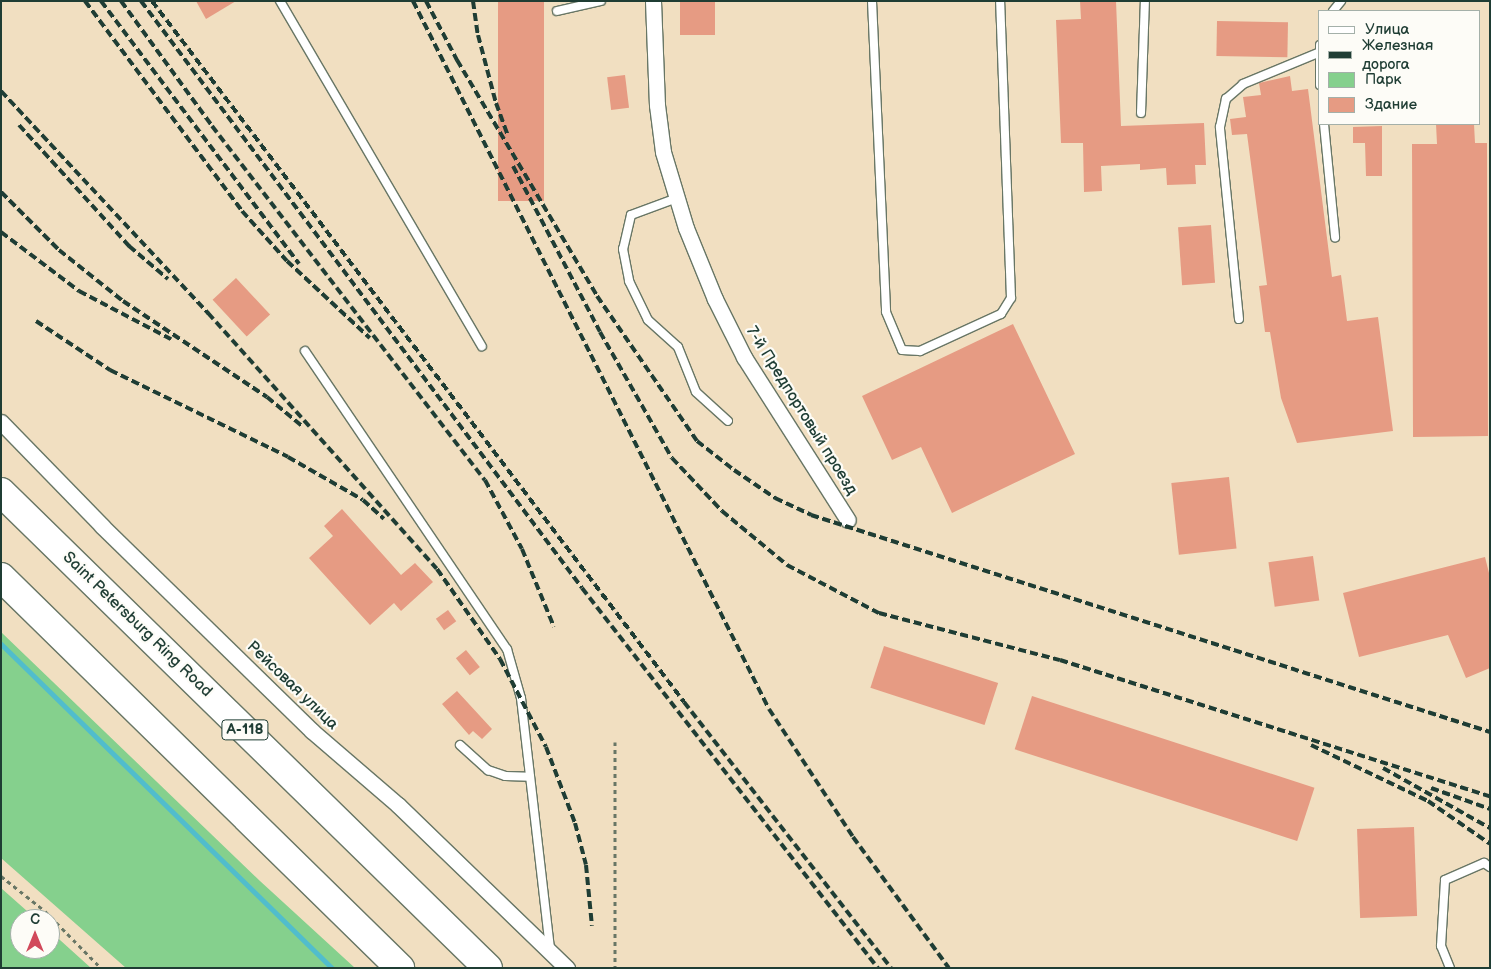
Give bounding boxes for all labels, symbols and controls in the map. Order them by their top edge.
legend [1318,10,1481,125]
text: Улица [1365,20,1409,39]
text: Железная дорога [1362,36,1433,74]
text: Парк [1365,70,1402,89]
text: Здание [1365,95,1417,114]
street label: 7-й Предпортовый проезд [741,323,861,499]
street label: Saint Petersburg Ring Road [58,548,216,702]
street label: Рейсовая улица [242,638,342,734]
road number: А-118 [221,718,269,742]
north arrow [10,909,60,959]
text: С [30,911,40,928]

